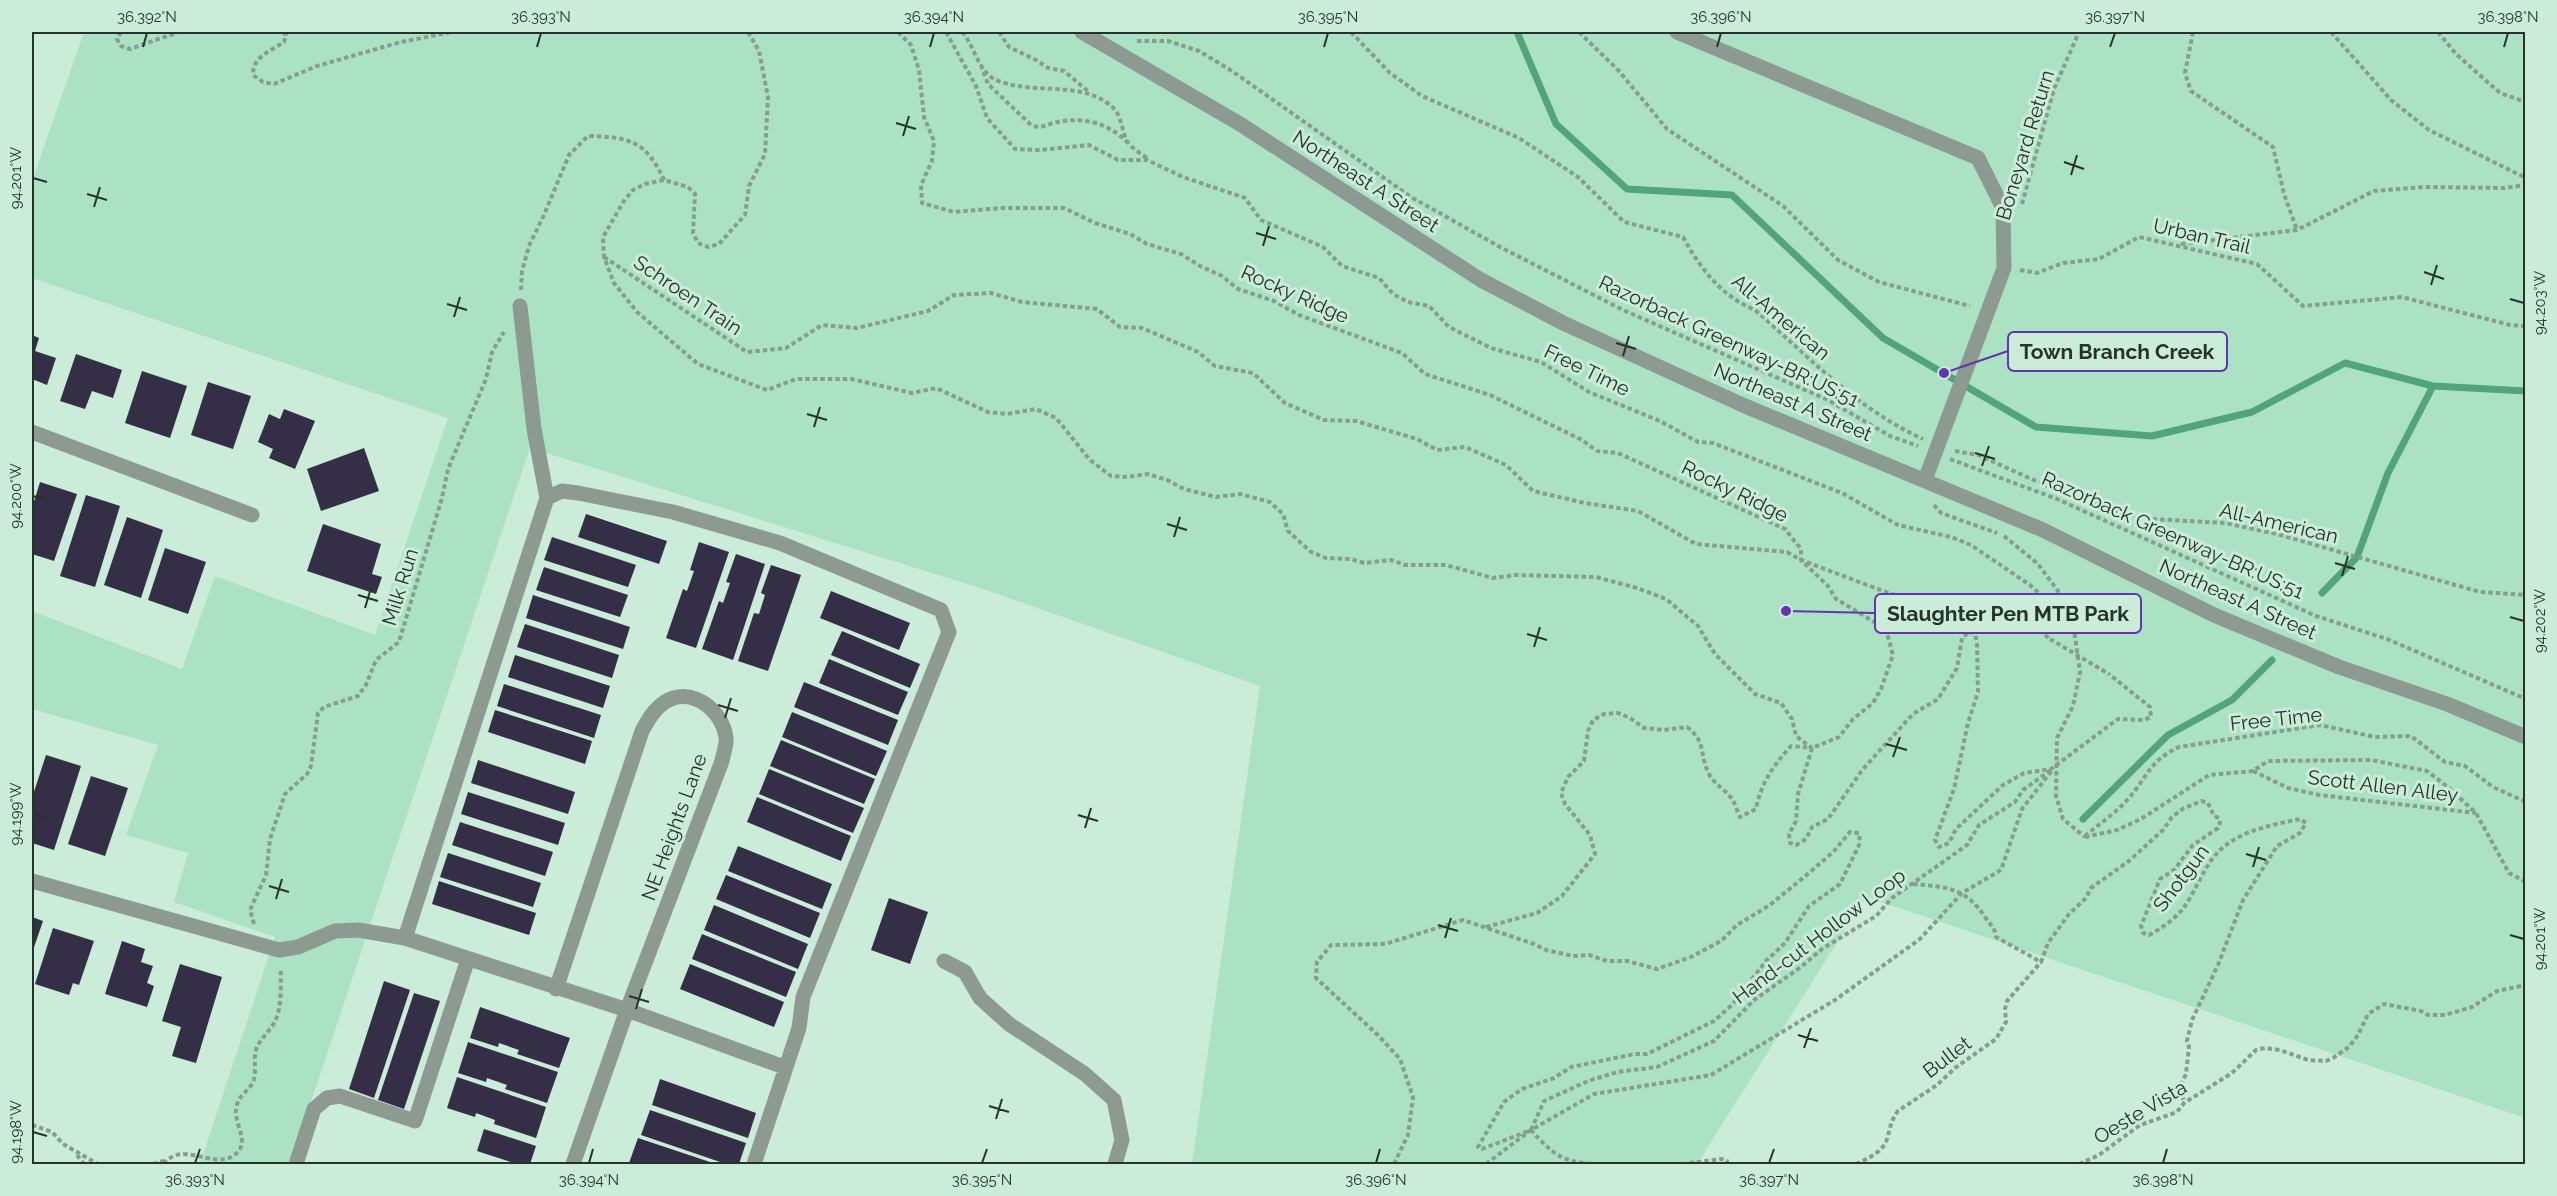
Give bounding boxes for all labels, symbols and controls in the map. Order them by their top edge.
text: 36.392°N [117,8,177,26]
text: 36.393°N [511,8,571,26]
text: 36.394°N [904,8,964,26]
text: 36.395°N [1298,8,1358,26]
text: 36.396°N [1690,8,1752,26]
text: 36.397°N [2085,8,2145,26]
text: 36.398°N [2477,8,2539,26]
street label: Boneyard Return [1991,67,2059,223]
street label: Northeast A Street [1288,125,1444,237]
text: 94.201°W [7,146,25,209]
street label: Urban Trail [2151,213,2254,259]
street label: Schroen Train [629,250,747,340]
street label: Rocky Ridge [1237,260,1353,329]
street label: All-American [1727,269,1835,365]
street label: Razorback Greenway-BR:US:51 [1595,270,1863,412]
text: 94.203°W [2531,271,2549,335]
callout: Town Branch Creek [2008,332,2227,371]
street label: Free Time [1540,339,1634,401]
text: Town Branch Creek [2020,339,2215,364]
street label: Northeast A Street [1710,358,1876,446]
street label: Rocky Ridge [1678,455,1792,527]
text: 94.200°W [7,463,25,529]
street label: Razorback Greenway-BR:US:51 [2038,466,2308,604]
street label: All-American [2217,498,2341,548]
street label: Milk Run [377,545,423,629]
street label: Northeast A Street [2156,554,2321,645]
text: 94.202°W [2531,589,2549,653]
callout: Slaughter Pen MTB Park [1875,594,2141,633]
text: Slaughter Pen MTB Park [1887,601,2129,626]
street label: Free Time [2229,702,2323,736]
street label: NE Heights Lane [636,750,712,904]
street label: Scott Allen Alley [2306,765,2460,807]
text: 94.199°W [7,782,25,845]
street label: Shotgun [2148,840,2214,916]
street label: Hand-cut Hollow Loop [1728,863,1910,1009]
text: 94.201°W [2531,907,2549,970]
street label: Bullet [1918,1031,1976,1083]
street label: Oeste Vista [2089,1075,2191,1149]
text: 94.198°W [7,1100,25,1164]
text: 36.393°N [165,1171,225,1189]
text: 36.394°N [559,1171,619,1189]
text: 36.395°N [952,1171,1012,1189]
text: 36.396°N [1345,1171,1407,1189]
text: 36.397°N [1739,1171,1799,1189]
text: 36.398°N [2132,1171,2194,1189]

